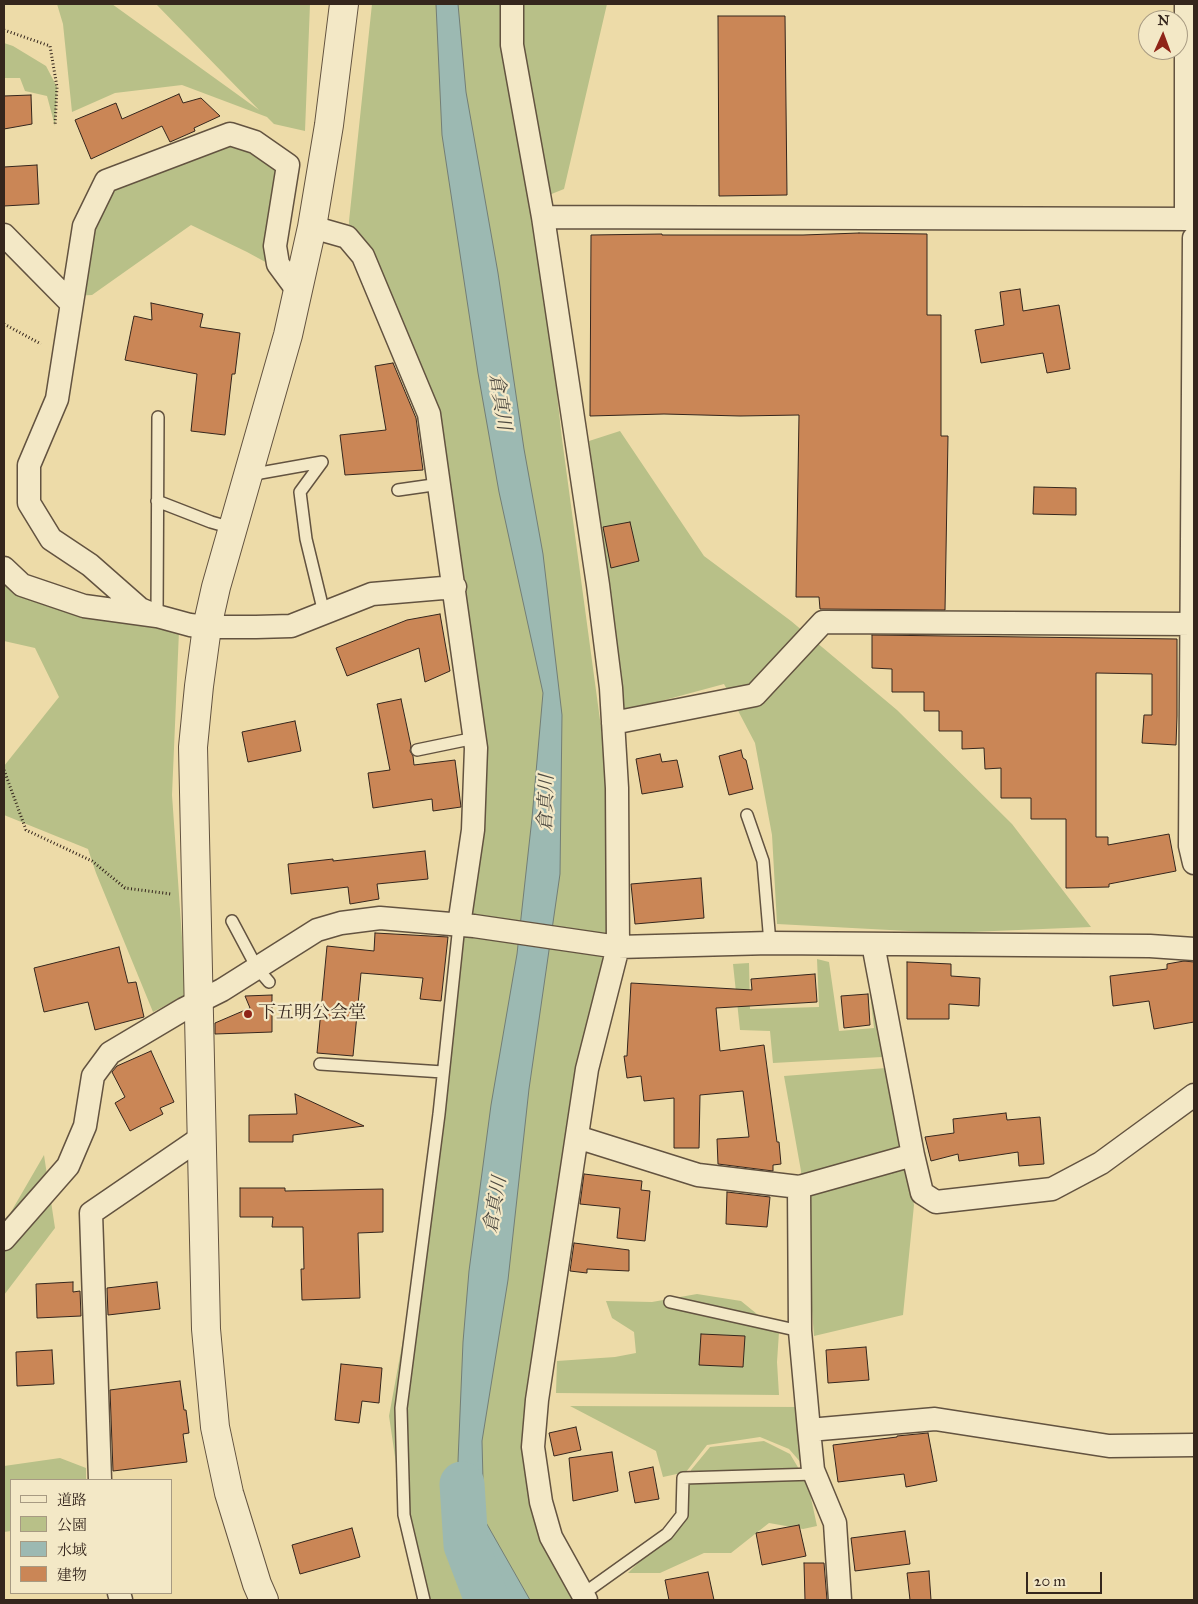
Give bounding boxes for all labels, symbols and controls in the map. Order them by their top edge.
north arrow [1138,10,1188,60]
text: N [1157,12,1170,29]
water label: 倉真川 [483,372,515,432]
water label: 倉真川 [535,774,559,832]
place label: 下五明公会堂 [258,1003,366,1025]
marker: 下五明公会堂 [242,1008,254,1020]
water label: 倉真川 [480,1175,512,1235]
legend [10,1479,172,1594]
text: 道路 [57,1491,87,1509]
text: 公園 [57,1516,87,1534]
text: 水域 [57,1541,87,1559]
scale bar [1028,1562,1104,1594]
text: 建物 [57,1566,87,1584]
text: 20 m [1034,1572,1066,1590]

